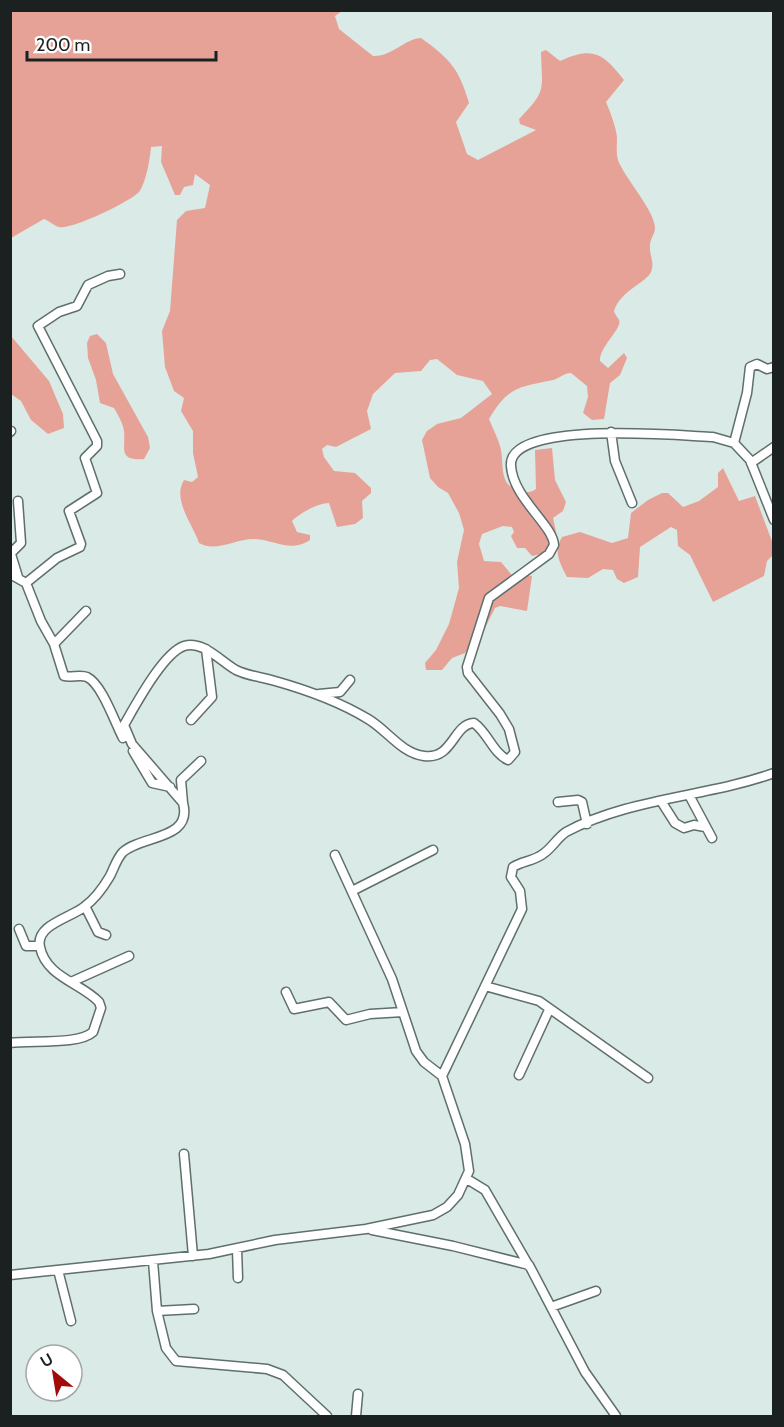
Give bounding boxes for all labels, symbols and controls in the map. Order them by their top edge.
scale bar [27,24,216,62]
text: 200 m [36,34,90,56]
north arrow [24,1343,84,1403]
text: U [37,1349,56,1372]

